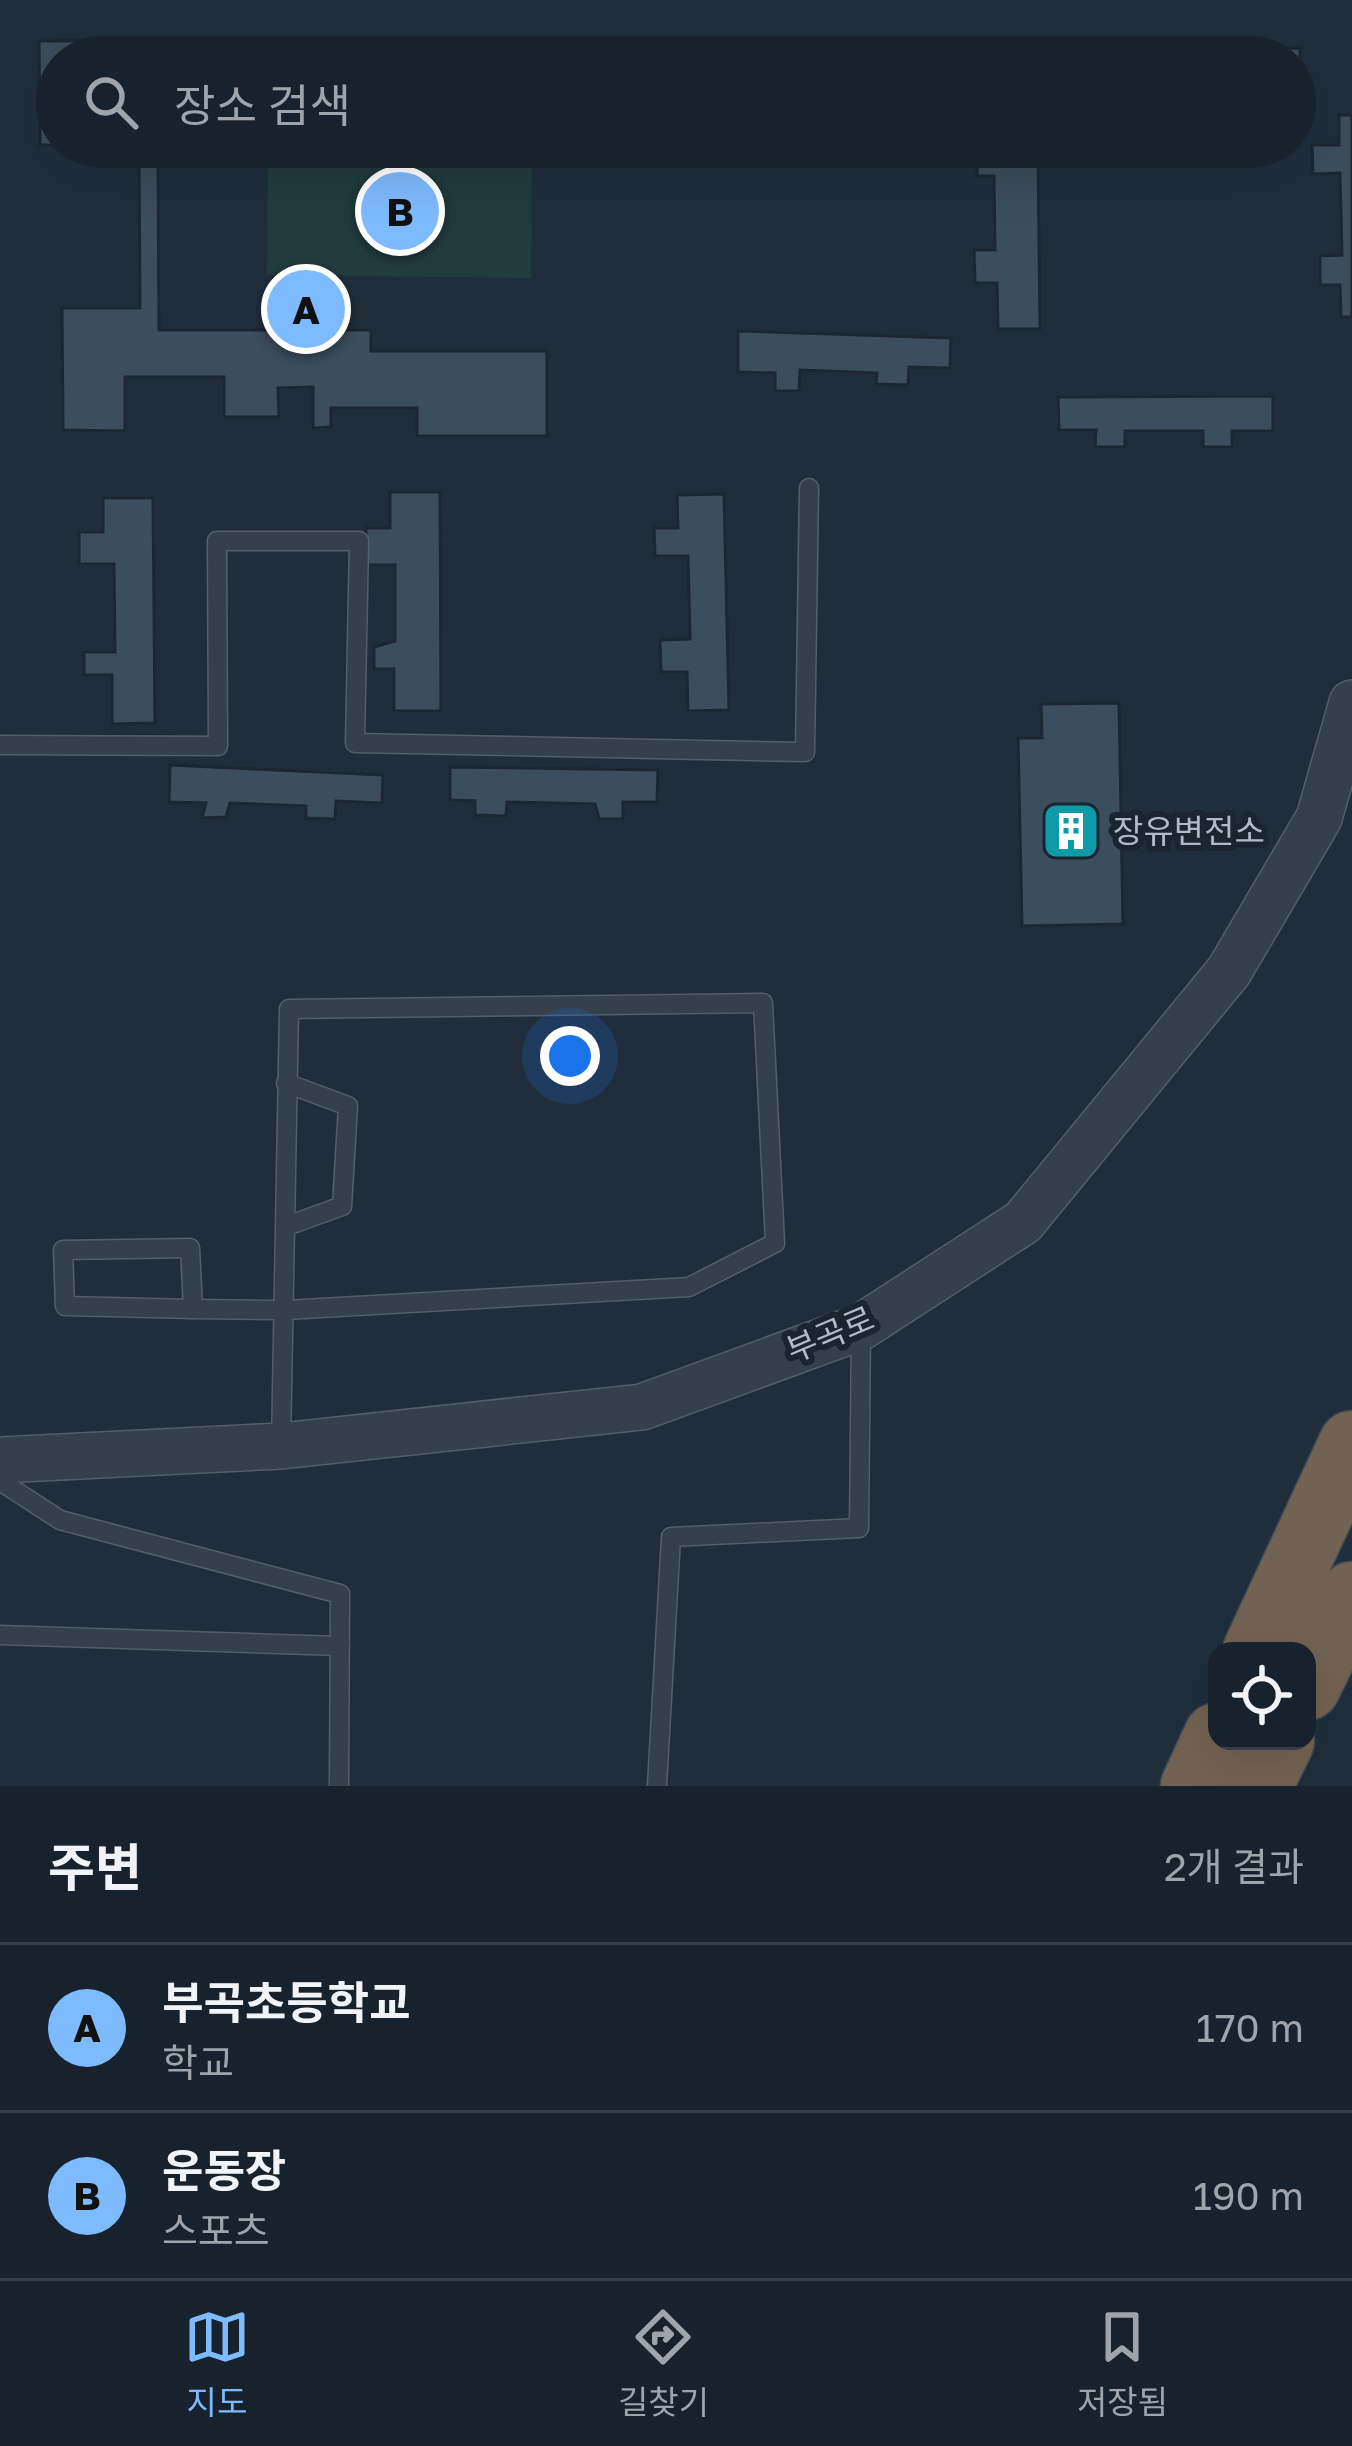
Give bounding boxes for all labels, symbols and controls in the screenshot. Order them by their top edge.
search box [36,36,1316,168]
icon: search [78,69,144,135]
text: 장소 검색 [174,78,351,132]
pin: B [361,166,439,256]
pin: A [267,264,345,354]
building icon: 장유변전소 [1040,800,1102,862]
place label: 장유변전소 [1113,811,1265,850]
your location [540,1026,600,1086]
street label: 부곡로 [780,1298,879,1369]
map controls [1208,1642,1316,1750]
button: locate [1208,1642,1316,1750]
text: 주변 [48,1836,142,1897]
text: 2개 결과 [1164,1843,1304,1890]
text: 부곡초등학교 [162,1975,410,2029]
text: A [73,2004,101,2051]
text: 170 m [1196,2004,1304,2051]
text: 학교 [162,2039,234,2086]
text: 운동장 [162,2143,286,2197]
text: B [73,2172,101,2219]
text: 190 m [1193,2172,1304,2219]
text: 스포츠 [162,2207,270,2254]
tab: 지도 [184,2304,250,2424]
tab: 길찾기 [618,2304,709,2424]
tab: 저장됨 [1077,2304,1168,2424]

